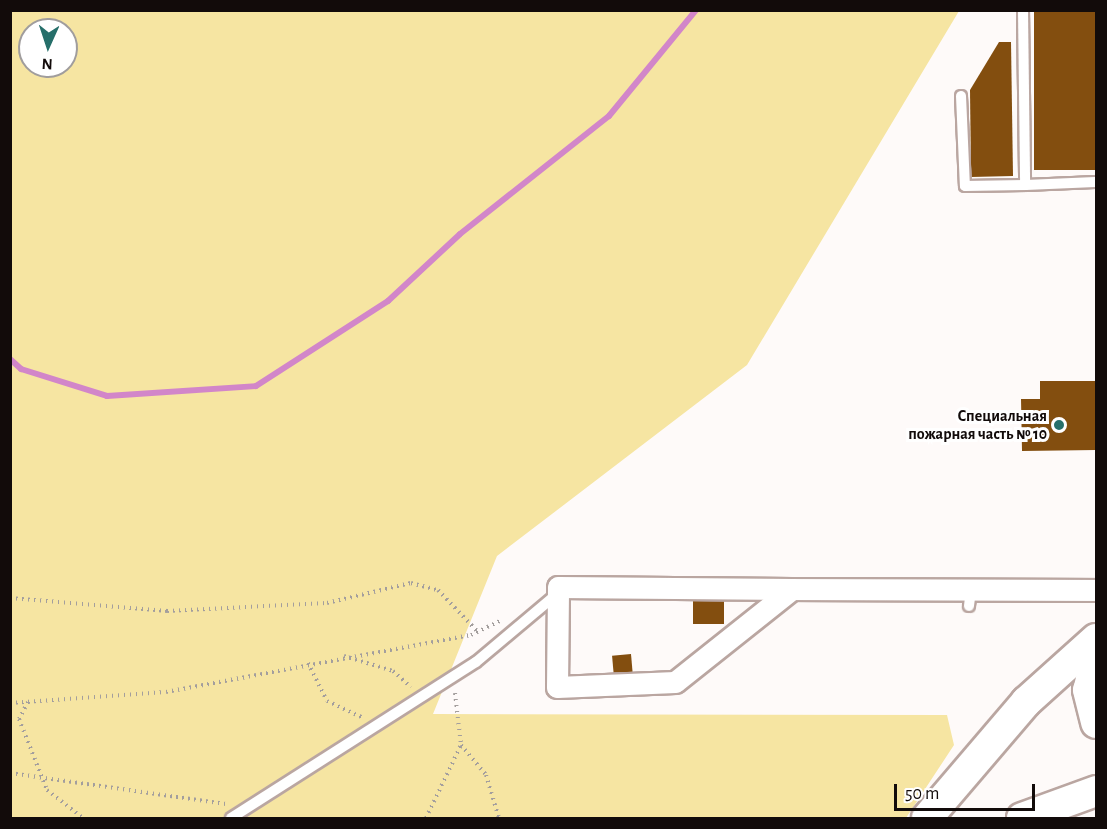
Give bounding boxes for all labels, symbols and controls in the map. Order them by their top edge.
north arrow [18,18,78,78]
text: N [41,56,53,72]
place label: Специальная пожарная часть № 10 [908,406,1047,444]
marker: Специальная пожарная часть № 10 [1052,418,1066,432]
scale bar [897,772,1038,810]
text: 50 m [905,785,939,803]

